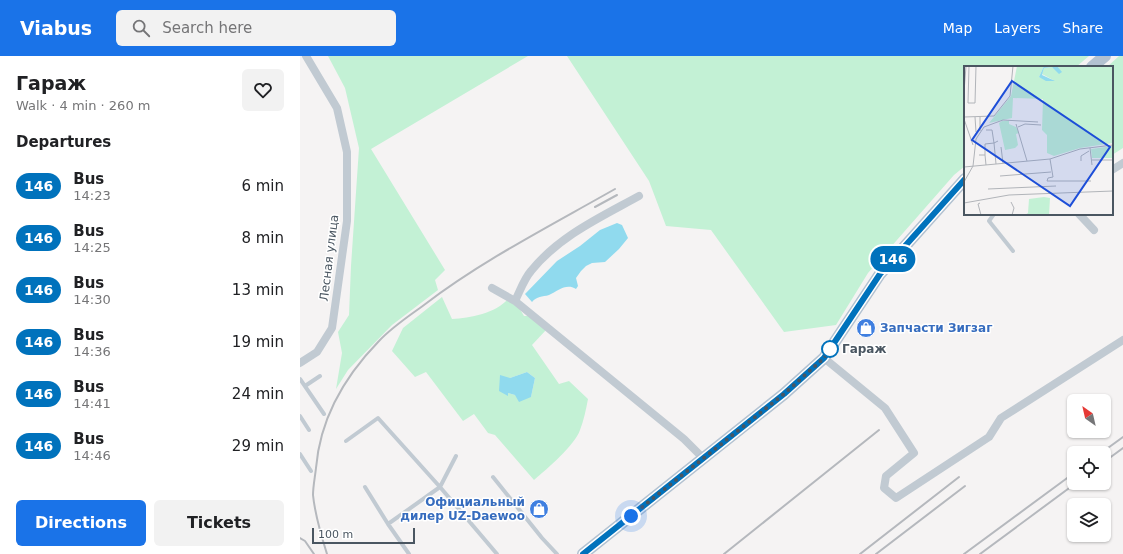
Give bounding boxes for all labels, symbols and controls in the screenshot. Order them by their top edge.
search box [116,10,396,46]
text: Viabus [20,17,92,39]
icon: search [130,17,152,39]
text: Search here [162,19,252,37]
text: Map [943,20,972,36]
text: Layers [994,20,1041,36]
text: Share [1063,20,1103,36]
inset map [964,66,1113,215]
button: heart [242,69,284,111]
text: Гараж [16,72,86,94]
text: Walk · 4 min · 260 m [16,98,150,113]
text: Departures [16,133,111,151]
text: Bus [73,170,104,188]
text: 6 min [241,177,284,195]
text: 146 [24,178,53,194]
text: 14:23 [73,188,111,203]
street label: Лесная улица [317,214,341,302]
text: Bus [73,222,104,240]
text: 8 min [241,229,284,247]
text: 146 [24,230,53,246]
text: 14:25 [73,240,111,255]
line badge: 146 [870,246,916,272]
text: 146 [878,251,908,267]
text: Bus [73,274,104,292]
text: 13 min [232,281,284,299]
text: 146 [24,282,53,298]
text: 14:30 [73,292,111,307]
shop icon: Запчасти Зигзаг [855,317,877,339]
place label: Запчасти Зигзаг [880,321,992,335]
text: Bus [73,326,104,344]
text: 19 min [232,333,284,351]
text: 146 [24,334,53,350]
marker: Гараж [821,340,839,358]
place label: Гараж [842,342,886,356]
text: 14:36 [73,344,111,359]
text: Bus [73,378,104,396]
text: 24 min [232,385,284,403]
text: 146 [24,386,53,402]
north arrow [1067,394,1111,438]
map controls [1067,394,1111,542]
text: 14:41 [73,396,111,411]
text: Bus [73,430,104,448]
text: 29 min [232,437,284,455]
text: 146 [24,438,53,454]
button: locate [1067,446,1111,490]
text: 14:46 [73,448,111,463]
place label: Официальный дилер UZ-Daewoo [400,495,525,523]
shop icon: Официальный дилер UZ-Daewoo [528,498,550,520]
button: layers [1067,498,1111,542]
button: Directions [16,500,146,546]
button: Tickets [154,500,284,546]
your location [621,506,641,526]
scale bar [312,526,415,545]
text: 100 m [318,528,353,541]

